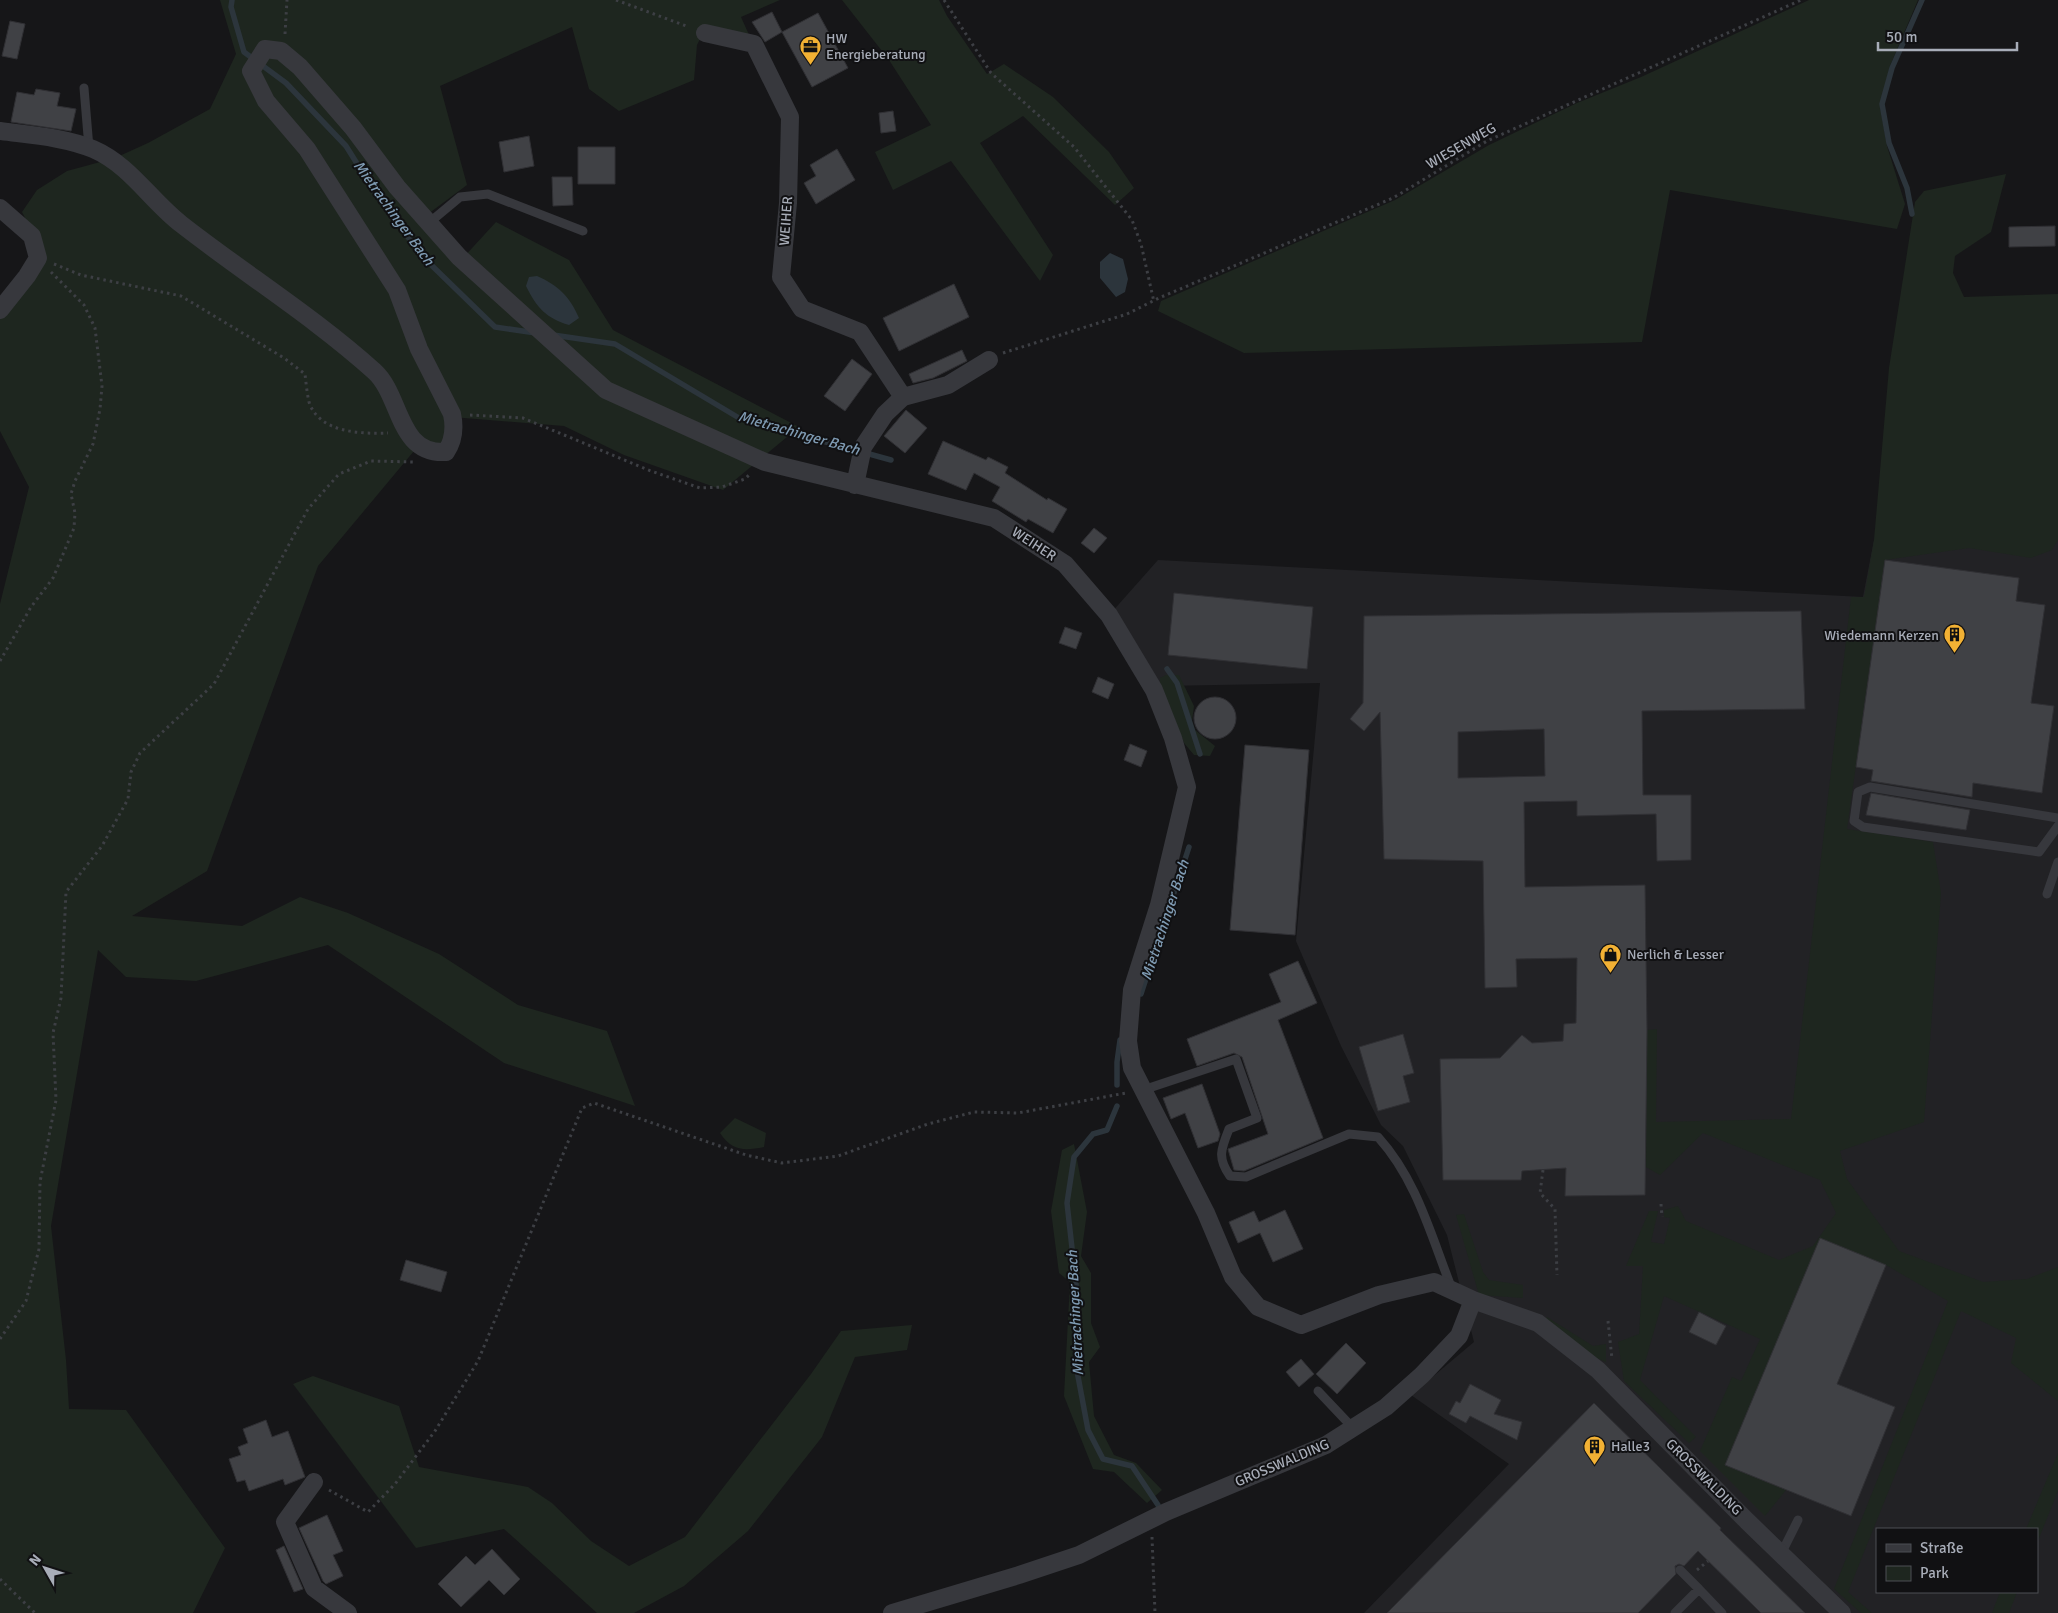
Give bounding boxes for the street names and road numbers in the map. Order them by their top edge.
street label: WIESENWEG [1423,119,1499,173]
street label: WEIHER [776,196,796,246]
street label: WEIHER [1009,523,1059,565]
street label: GROSSWALDING [1662,1435,1746,1519]
street label: GROSSWALDING [1232,1436,1332,1490]

